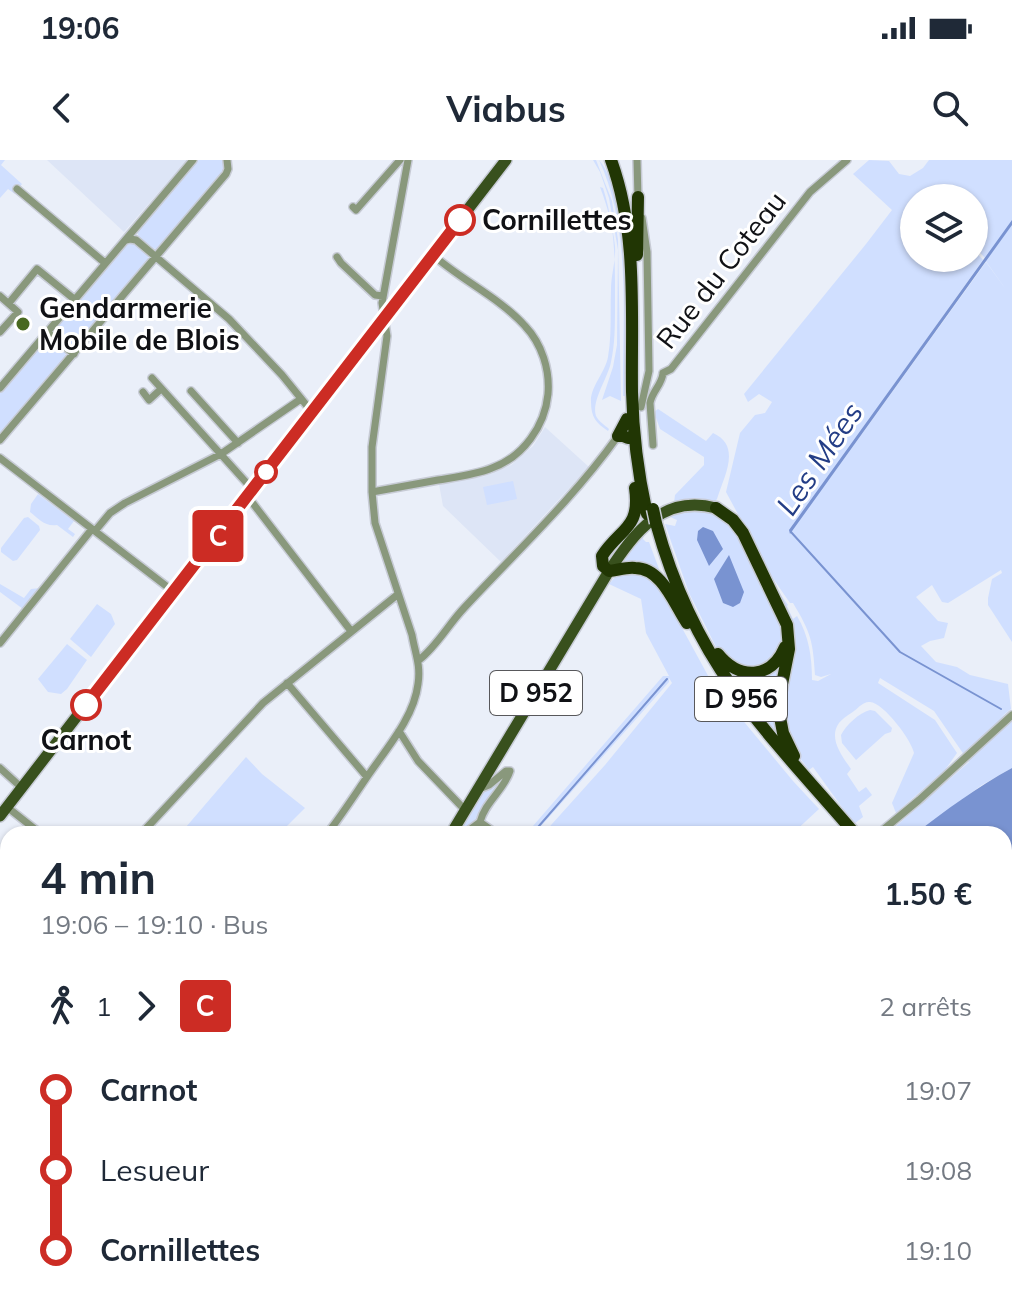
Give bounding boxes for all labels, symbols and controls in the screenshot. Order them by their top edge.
text: 19:06 [40,9,119,47]
icon: back [40,86,84,130]
text: Viabus [446,86,566,131]
icon: search [928,86,972,130]
street label: Rue du Coteau [648,184,793,355]
map controls [900,184,988,272]
button: layers [900,184,988,272]
place label: Cornillettes [482,202,632,237]
marker: Cornillettes [445,205,475,235]
place label: Gendarmerie Mobile de Blois [39,290,240,357]
marker: Gendarmerie Mobile de Blois [14,315,32,333]
water label: Les Mées [767,395,871,522]
unlabelled marker [255,461,277,483]
line badge: C [192,510,244,562]
text: C [208,518,228,553]
road number: D 952 [490,671,582,715]
road number: D 956 [695,677,787,721]
marker: Carnot [71,690,101,720]
place label: Carnot [41,722,132,757]
text: 4 min [40,850,156,905]
text: 1.50 € [884,875,972,913]
text: 19:06 – 19:10 · Bus [40,908,269,941]
icon: walk [40,984,84,1028]
icon: forward [124,984,168,1028]
text: C [196,988,215,1023]
text: 1 [96,990,112,1023]
text: 2 arrêts [879,990,972,1023]
text: Carnot [100,1071,197,1109]
text: 19:07 [904,1074,972,1107]
text: Lesueur [100,1151,209,1189]
text: 19:08 [904,1154,972,1187]
text: Cornillettes [100,1231,260,1269]
text: 19:10 [904,1234,972,1267]

